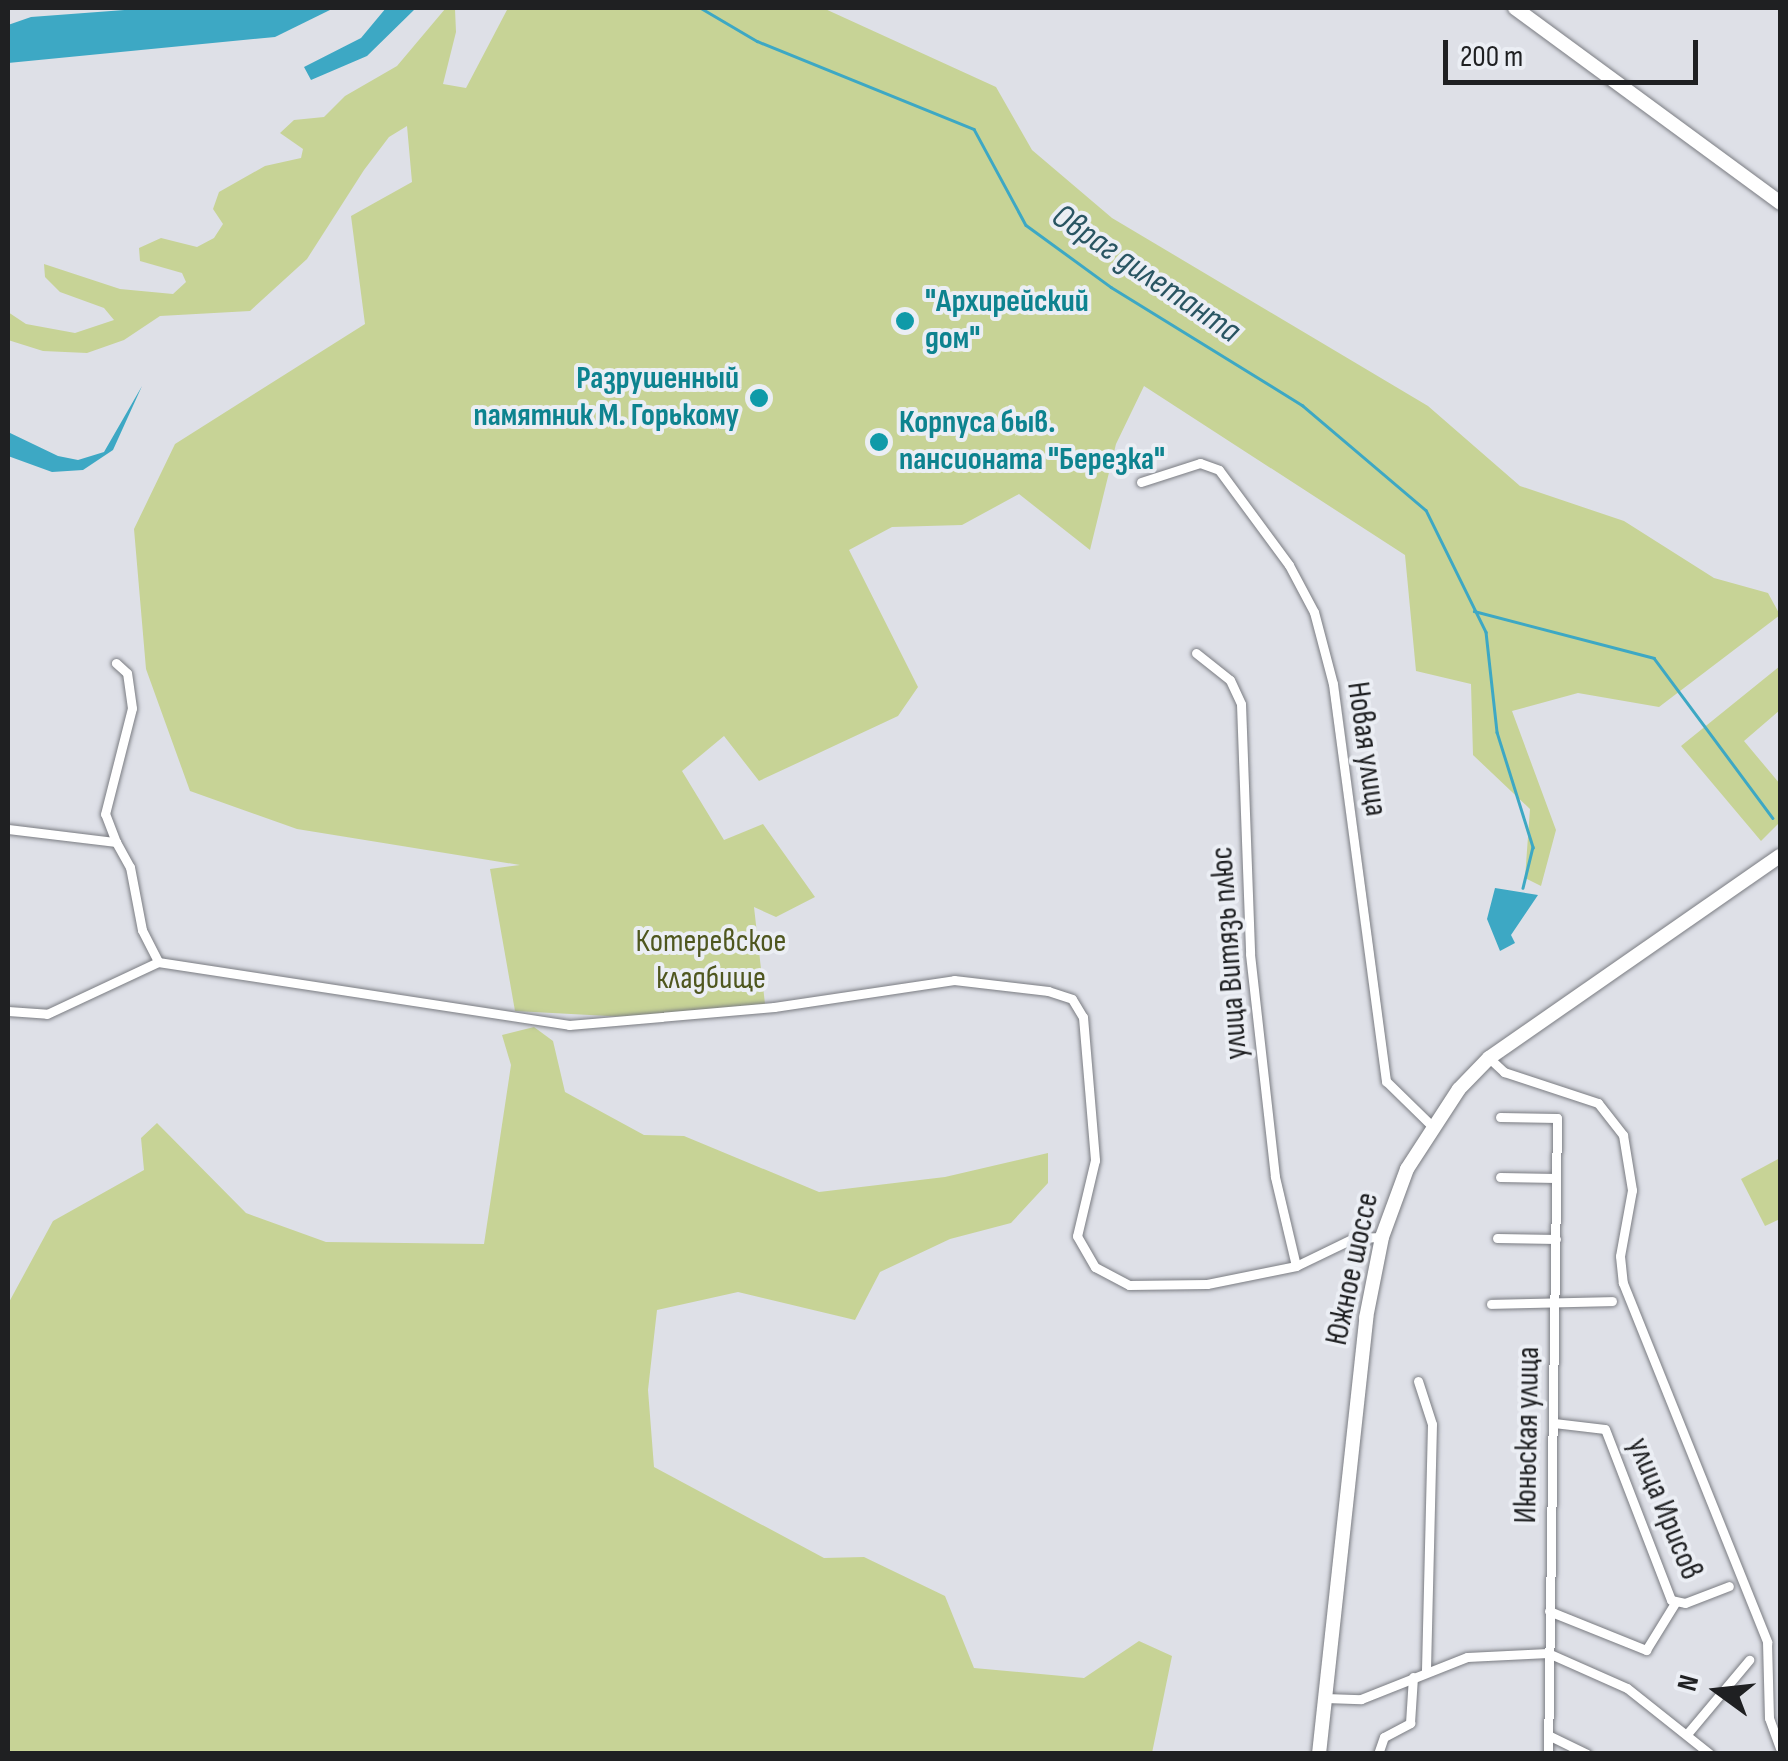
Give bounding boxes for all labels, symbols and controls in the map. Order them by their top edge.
scale bar [1448,20,1703,82]
text: 200 m [1460,39,1523,75]
water label: Овраг дилетанта [1044,195,1248,353]
place label: "Архирейский дом" [925,284,1089,359]
marker: "Архирейский дом" [894,310,916,332]
place label: Разрушенный памятник М. Горькому [473,361,739,436]
marker: Разрушенный памятник М. Горькому [748,387,770,409]
place label: Корпуса быв. пансионата "Березка" [899,405,1165,480]
marker: Корпуса быв. пансионата "Березка" [868,431,890,453]
street label: Новая улица [1338,679,1394,819]
street label: улица Витязь плюс [1203,845,1257,1061]
park label: Котеревское кладбище [636,924,786,999]
street label: Южное шоссе [1318,1189,1388,1349]
street label: Июньская улица [1507,1346,1549,1524]
street label: улица Ирисов [1618,1432,1710,1586]
north arrow [1668,1641,1768,1741]
text: N [1671,1672,1706,1695]

